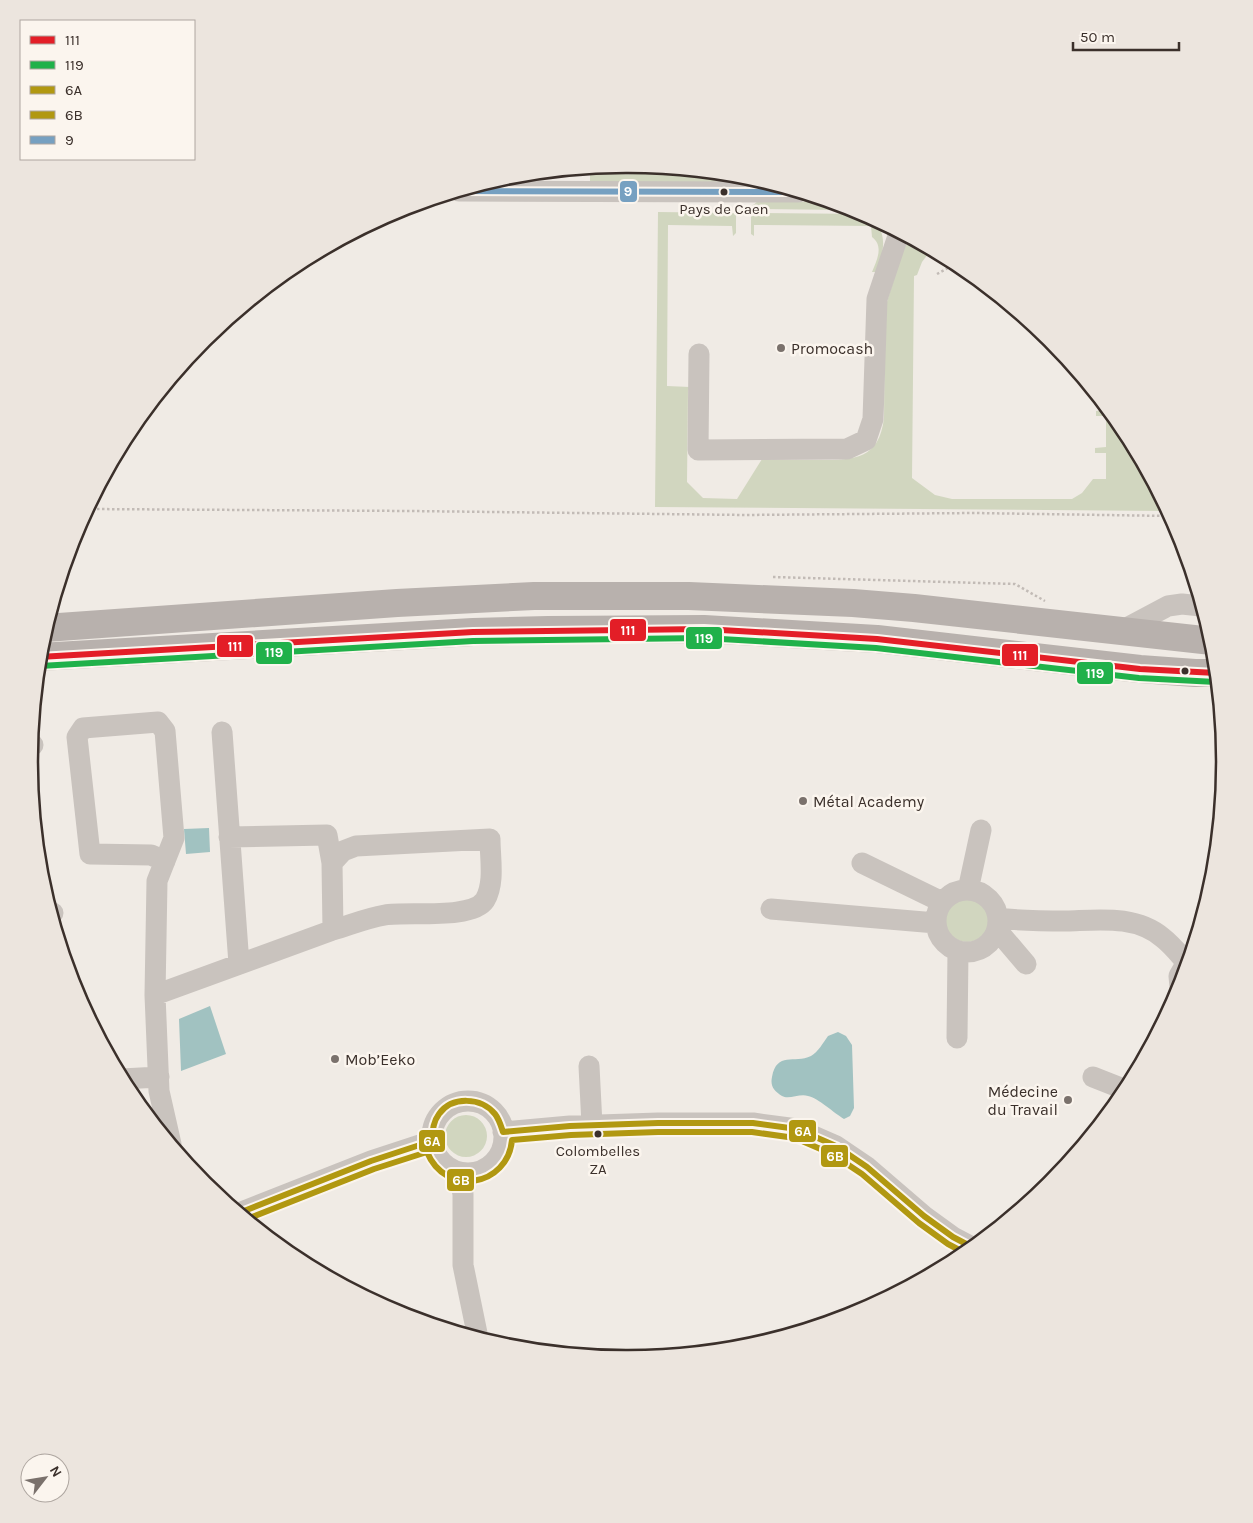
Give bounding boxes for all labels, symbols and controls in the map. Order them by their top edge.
legend [20,20,195,160]
scale bar [1073,20,1179,52]
text: 50 m [1080,28,1115,46]
text: 111 [65,31,80,49]
text: 119 [65,56,84,74]
text: 6A [65,81,83,99]
text: 6B [65,106,83,124]
text: 9 [65,131,74,149]
line badge: 9 [619,180,638,203]
text: 9 [624,183,632,200]
marker: Pays de Caen [719,187,729,197]
place label: Pays de Caen [679,200,769,218]
place label: Promocash [791,339,873,358]
marker: Promocash [775,342,787,354]
line badge: 111 [609,618,647,642]
text: 111 [621,622,635,639]
line badge: 119 [685,626,723,650]
text: 119 [695,630,713,647]
line badge: 111 [216,634,254,658]
text: 111 [228,638,242,655]
line badge: 119 [255,641,293,665]
line badge: 111 [1001,643,1039,667]
text: 119 [265,644,283,661]
text: 111 [1013,647,1027,664]
line badge: 119 [1076,661,1114,685]
text: 119 [1086,665,1104,682]
unlabelled marker [1180,666,1190,676]
place label: Métal Academy [813,792,925,811]
marker: Métal Academy [797,795,809,807]
place label: Mob’Eeko [345,1050,415,1069]
marker: Mob’Eeko [329,1053,341,1065]
place label: Médecine du Travail [988,1082,1058,1119]
marker: Médecine du Travail [1062,1094,1074,1106]
line badge: 6A [788,1119,817,1143]
text: 6A [794,1123,812,1140]
line badge: 6A [418,1129,446,1153]
marker: Colombelles ZA [593,1129,603,1139]
text: 6A [423,1133,441,1150]
place label: Colombelles ZA [556,1142,640,1178]
line badge: 6B [820,1144,849,1168]
text: 6B [826,1148,844,1165]
line badge: 6B [446,1168,475,1192]
text: 6B [452,1172,470,1189]
north arrow [20,1453,70,1503]
text: N [46,1463,66,1480]

